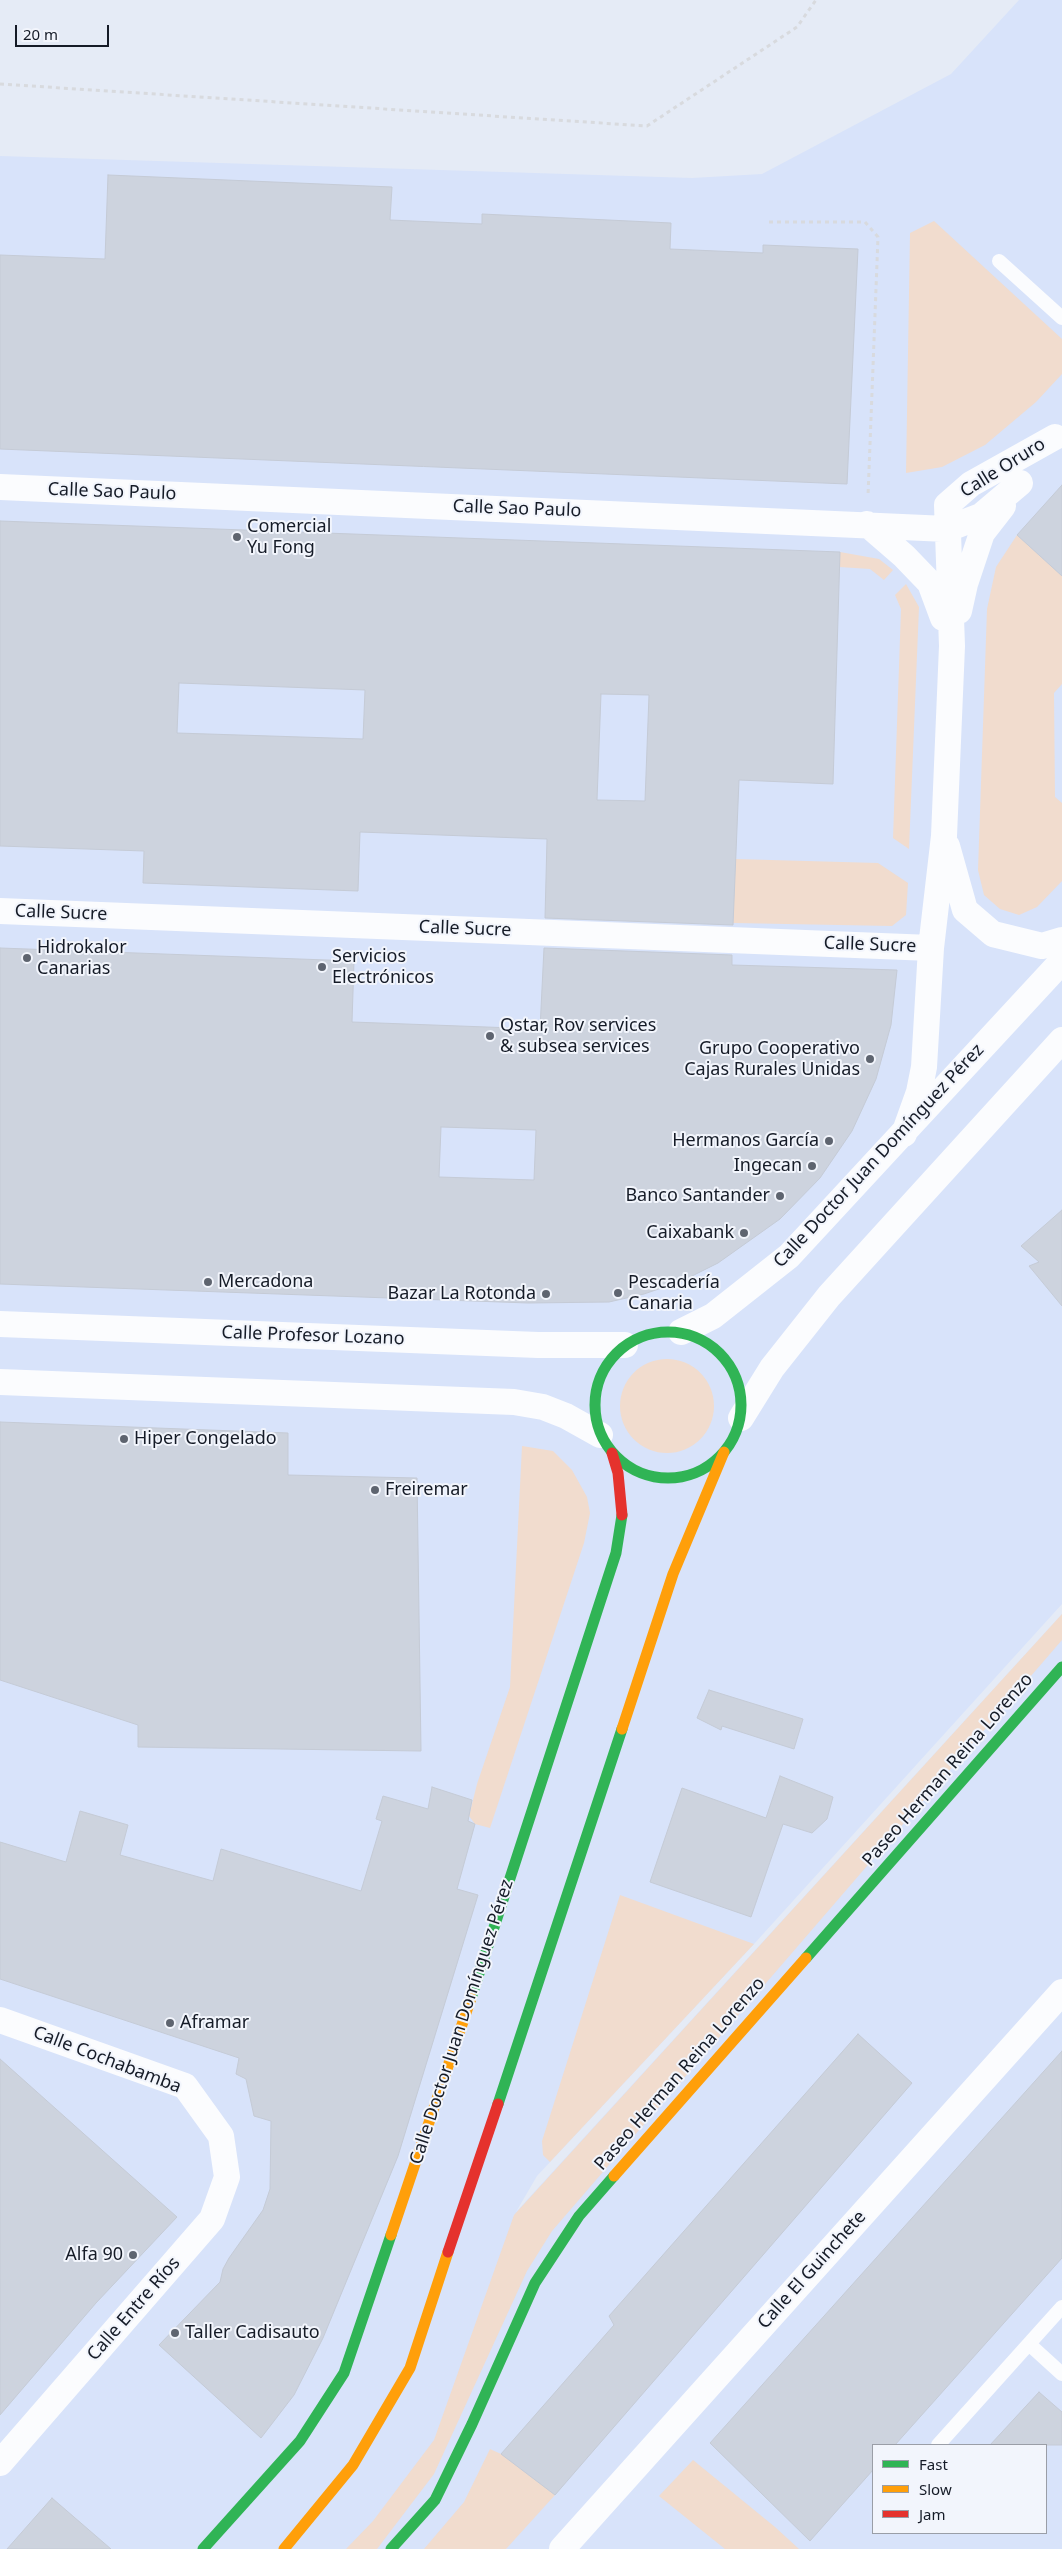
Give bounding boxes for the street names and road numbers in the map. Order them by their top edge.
street label: Calle Oruro [956,433,1050,503]
street label: Calle Sao Paulo [47,479,177,505]
street label: Calle Sao Paulo [452,496,582,522]
street label: Calle Sucre [14,901,108,925]
street label: Calle Sucre [418,917,512,941]
street label: Calle Sucre [823,933,917,957]
street label: Calle Doctor Juan Domínguez Pérez [769,1040,989,1272]
street label: Calle Profesor Lozano [221,1322,405,1350]
street label: Paseo Herman Reina Lorenzo [858,1669,1038,1871]
street label: Calle Doctor Juan Domínguez Pérez [406,1877,518,2167]
street label: Paseo Herman Reina Lorenzo [590,1973,770,2175]
street label: Calle Cochabamba [30,2022,184,2098]
street label: Calle El Guinchete [753,2206,871,2334]
street label: Calle Entre Ríos [83,2253,185,2365]

